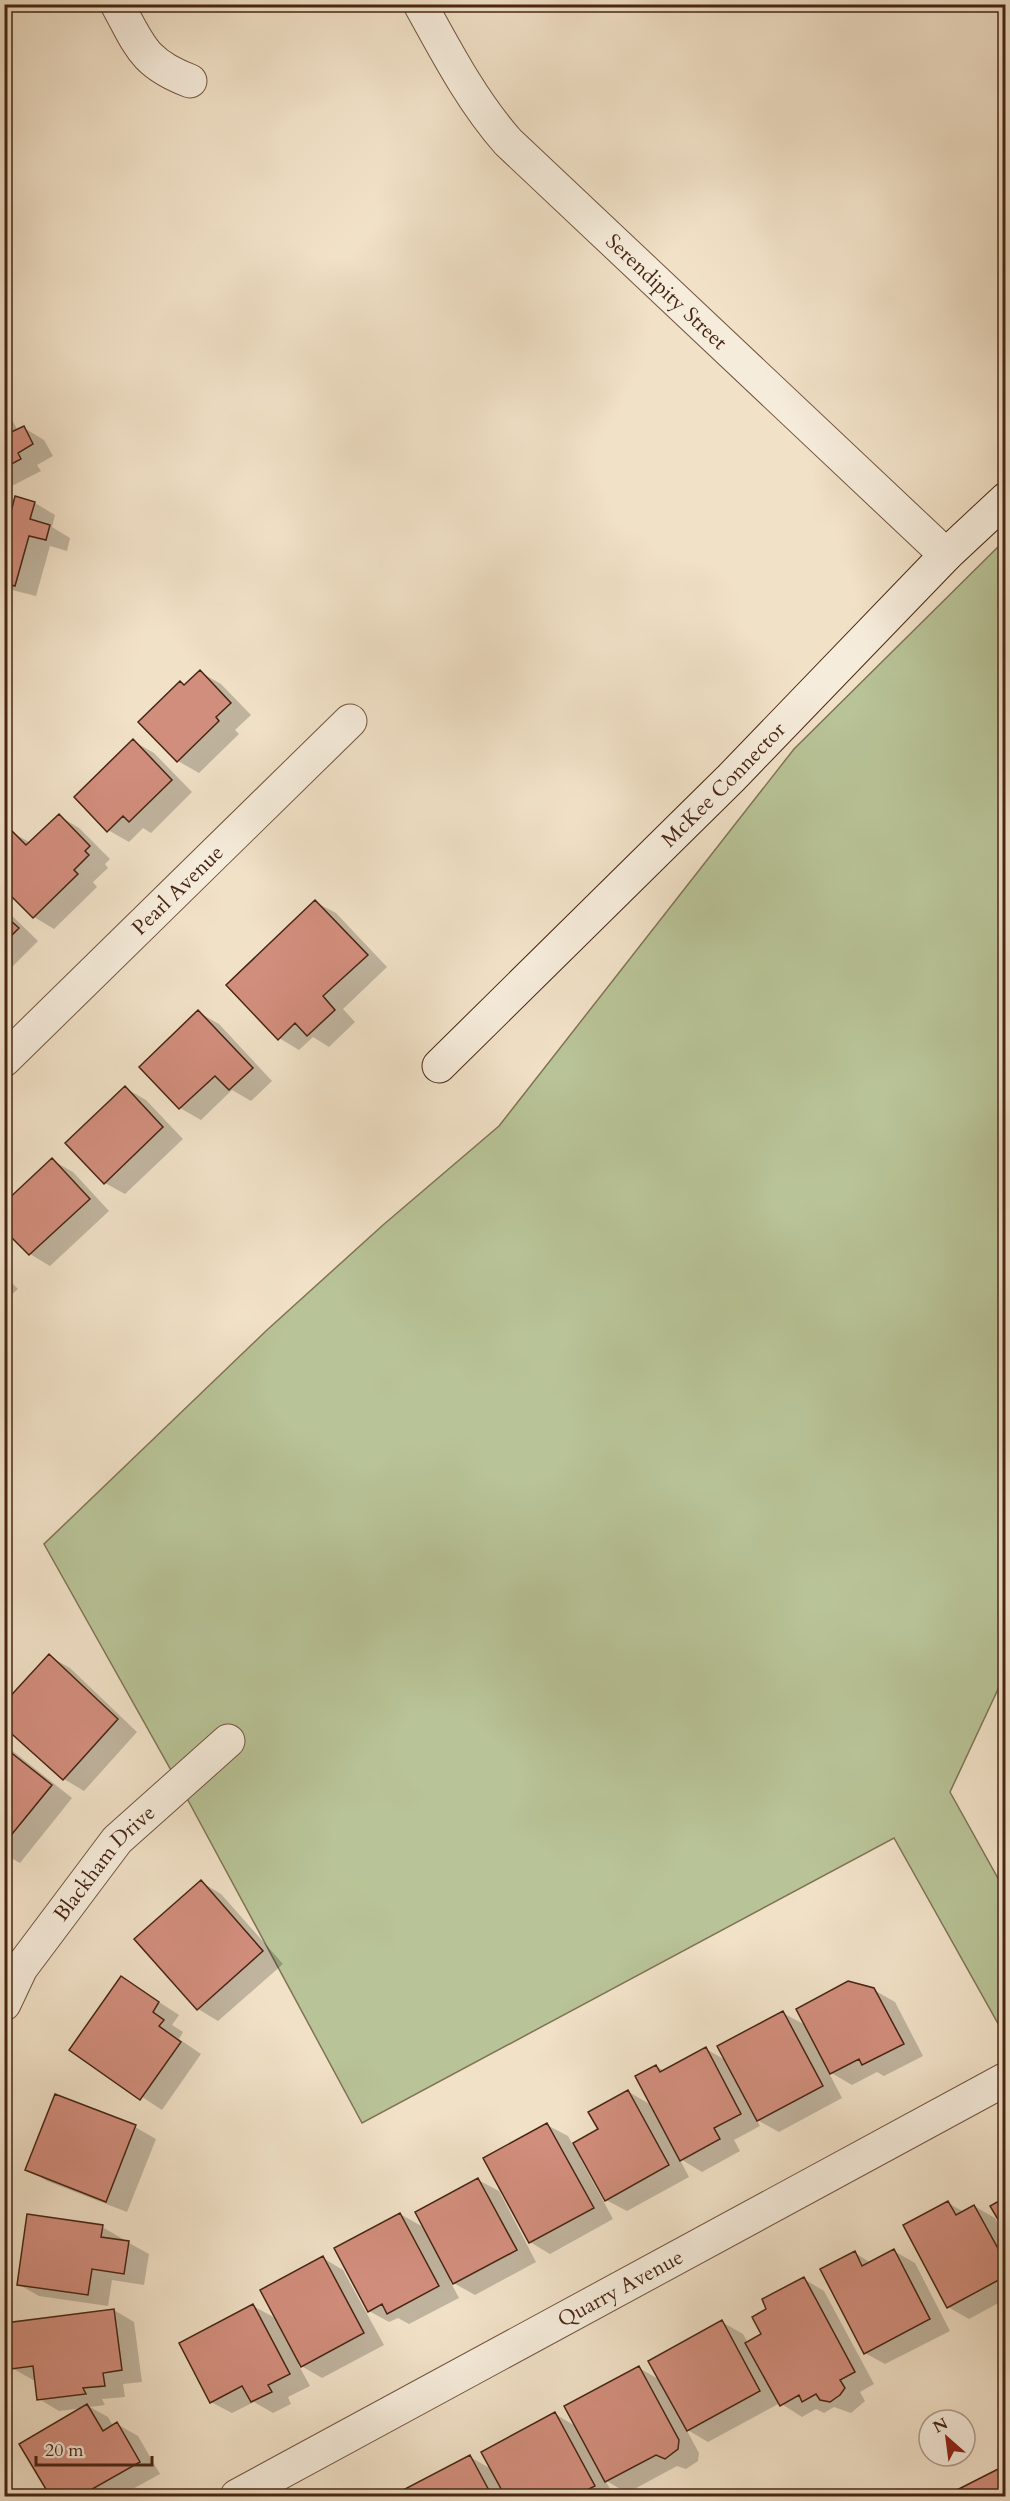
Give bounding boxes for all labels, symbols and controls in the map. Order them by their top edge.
street label: Serendipity Street [599,227,734,357]
street label: McKee Connector [655,716,793,854]
street label: Pearl Avenue [126,839,230,942]
street label: Blackham Drive [47,1799,162,1927]
street label: Quarry Avenue [553,2243,689,2334]
north arrow [917,2408,977,2468]
text: N [929,2413,952,2439]
scale bar [36,2429,152,2467]
text: 20 m [45,2438,84,2463]

